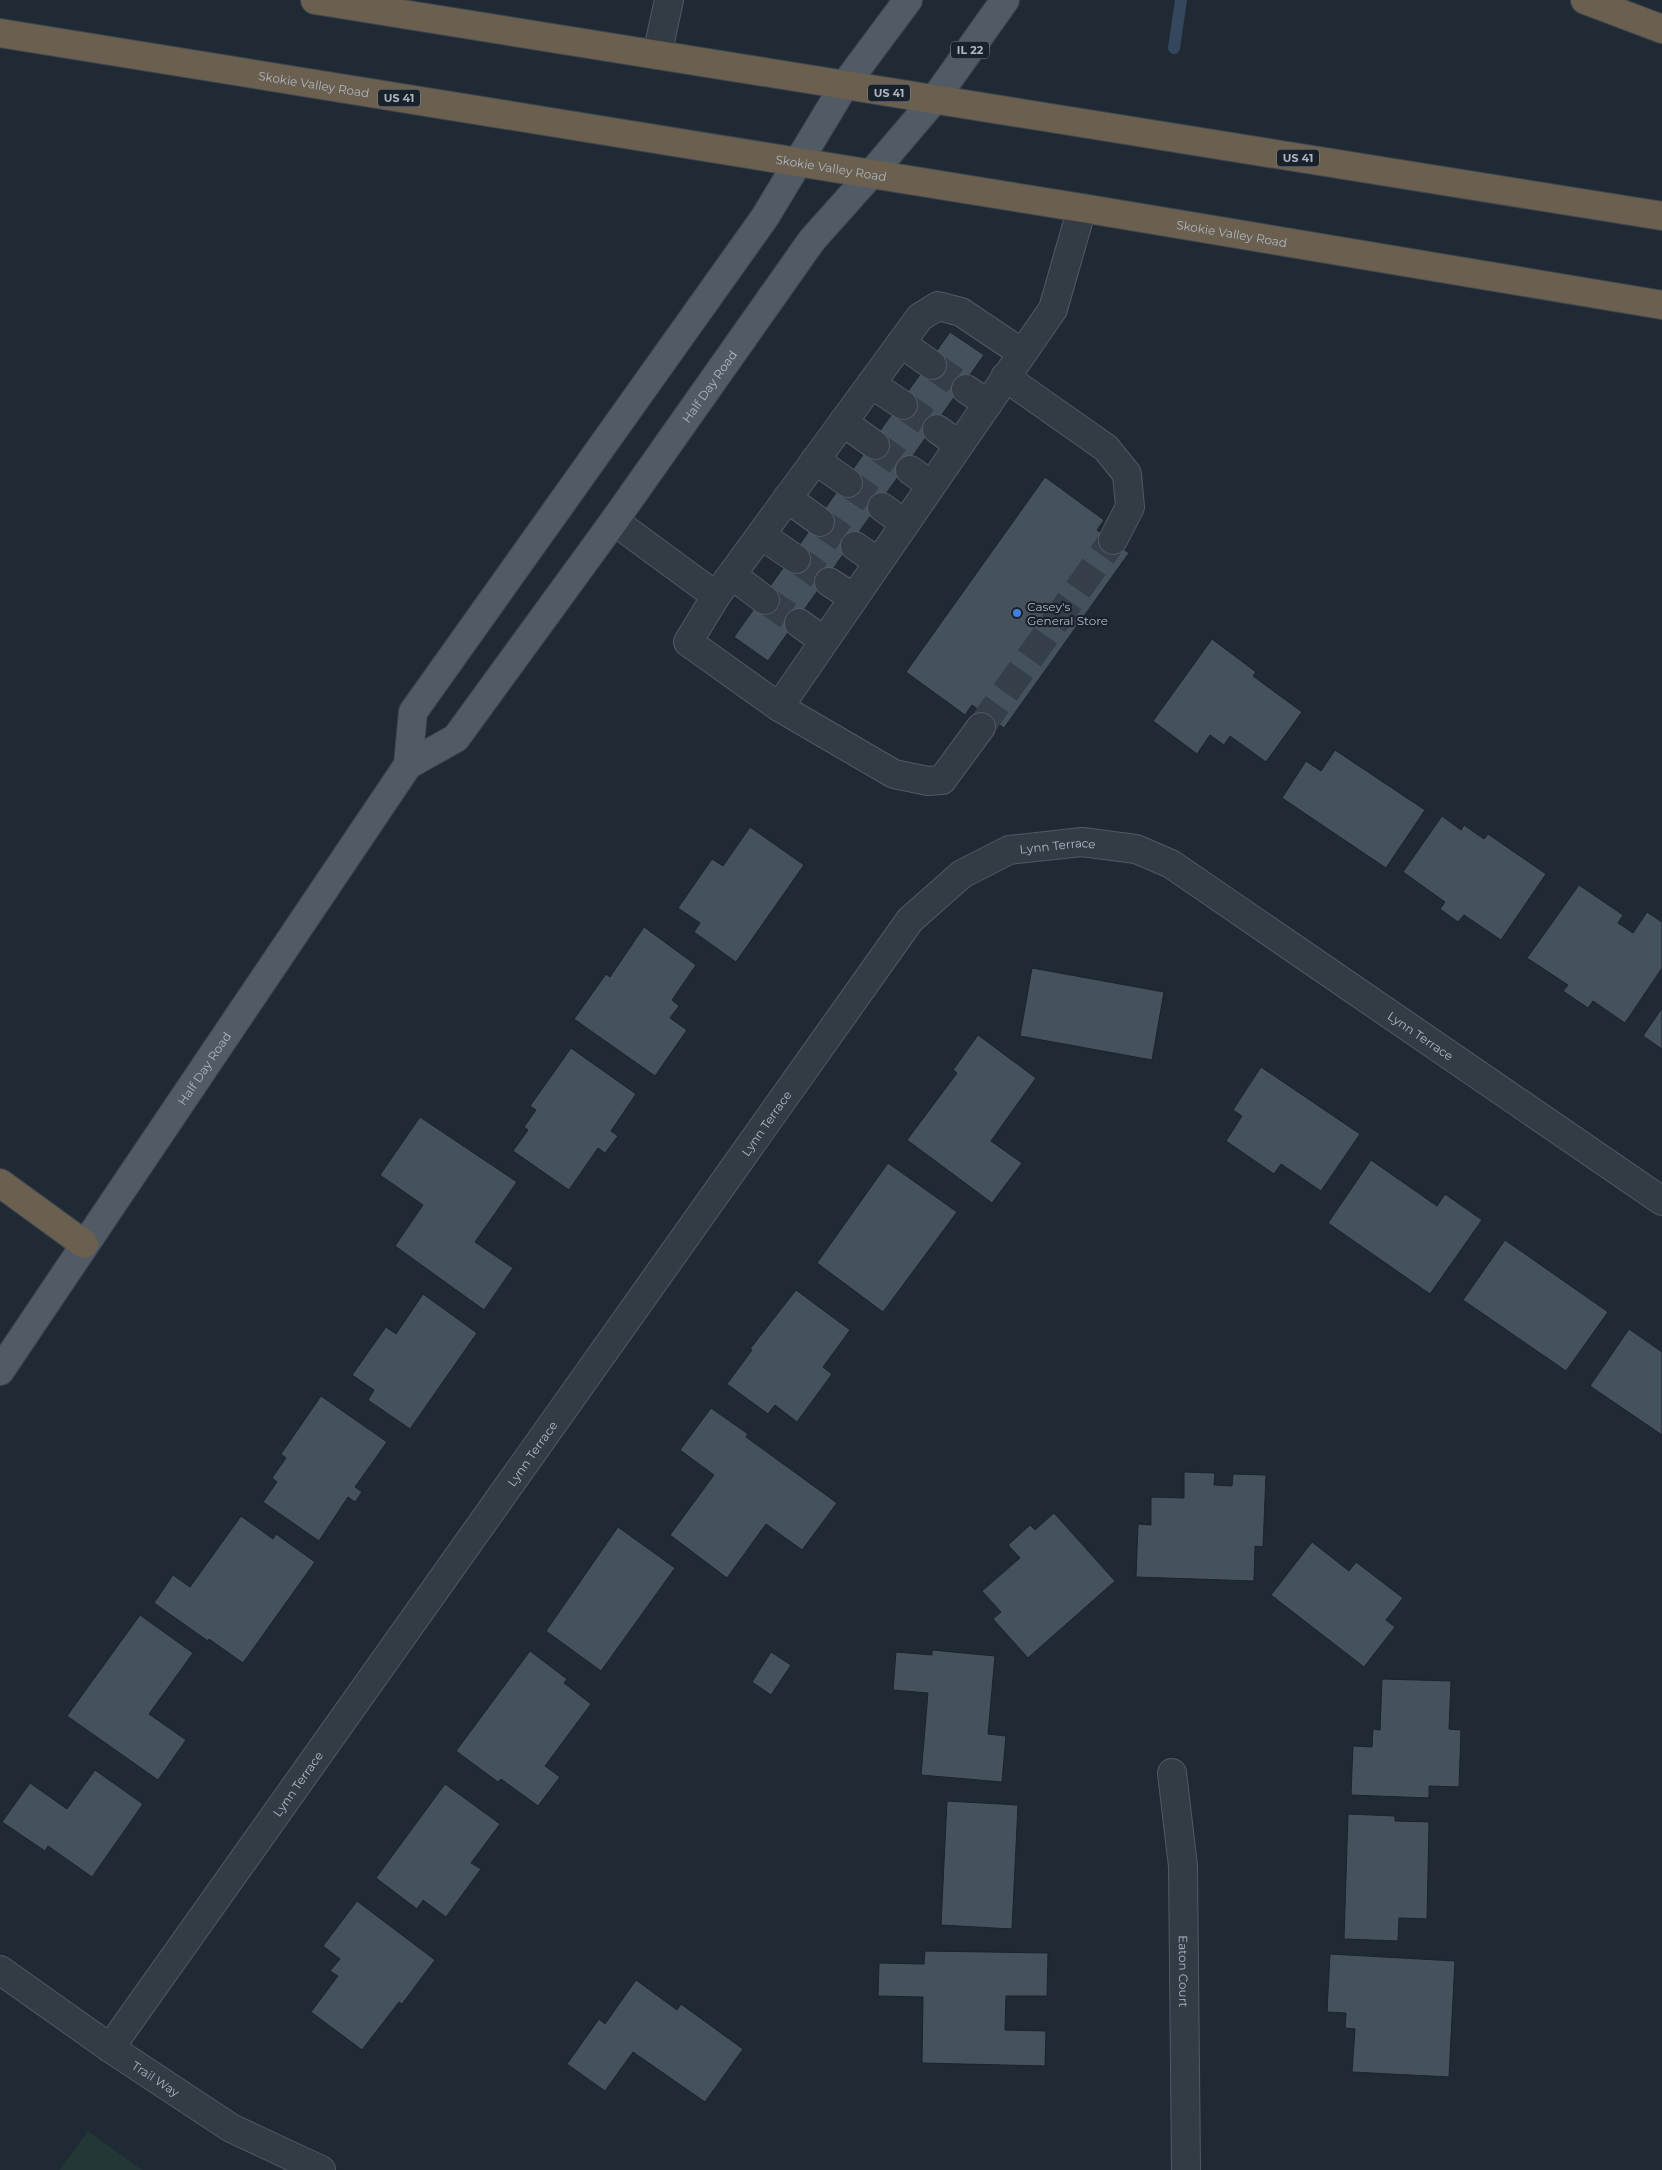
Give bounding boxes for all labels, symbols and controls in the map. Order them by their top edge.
road number: IL 22 [951,42,989,58]
street label: Skokie Valley Road [257,67,371,100]
road number: US 41 [868,85,910,102]
road number: US 41 [378,90,420,106]
road number: US 41 [1277,150,1319,167]
street label: Skokie Valley Road [775,151,888,184]
street label: Skokie Valley Road [1175,216,1288,250]
street label: Half Day Road [678,347,740,425]
place label: Casey's General Store [1027,599,1108,628]
marker: Casey's General Store [1011,607,1023,619]
street label: Lynn Terrace [1019,835,1097,856]
street label: Lynn Terrace [1385,1008,1457,1063]
street label: Half Day Road [174,1029,234,1108]
street label: Lynn Terrace [738,1087,794,1159]
street label: Lynn Terrace [503,1418,560,1489]
street label: Lynn Terrace [269,1748,326,1819]
street label: Eaton Court [1176,1935,1192,2008]
street label: Trail Way [129,2057,183,2100]

